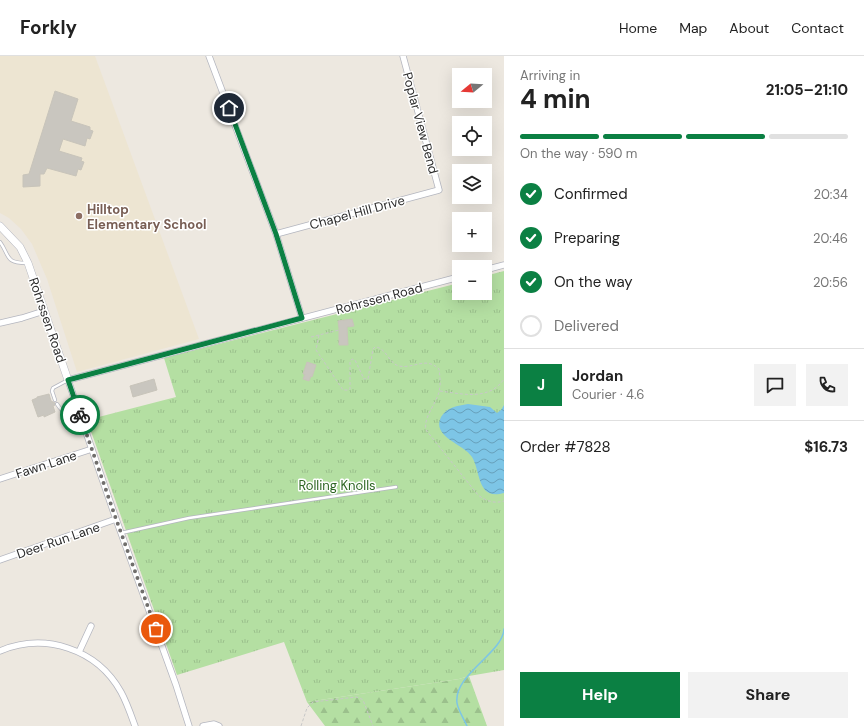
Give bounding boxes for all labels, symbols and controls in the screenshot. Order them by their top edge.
text: Forkly [20,15,77,40]
text: Home [619,19,657,37]
text: Map [679,19,707,37]
text: About [729,19,769,37]
text: Contact [791,19,844,37]
text: Arriving in [520,67,580,84]
north arrow [452,68,492,108]
map controls [452,68,492,300]
street label: Poplar View Bend [399,71,442,176]
text: 21:05–21:10 [766,80,848,100]
text: 4 min [520,82,591,116]
pin [212,91,246,125]
icon: home [218,97,240,119]
button: locate [452,116,492,156]
text: On the way · 590 m [520,145,637,162]
button: layers [452,164,492,204]
icon: check [520,183,542,205]
text: Confirmed [554,184,628,204]
text: 20:34 [814,186,848,203]
street label: Chapel Hill Drive [308,192,407,233]
place label: Hilltop Elementary School [87,201,207,233]
marker: Hilltop Elementary School [74,211,84,221]
button: + [452,212,492,252]
icon: check [520,227,542,249]
text: Preparing [554,228,620,248]
text: 20:46 [813,230,848,247]
button: − [452,260,492,300]
icon: check [520,271,542,293]
text: On the way [554,272,633,292]
text: 20:56 [813,274,848,291]
street label: Rohrssen Road [25,275,70,365]
street label: Rohrssen Road [334,279,424,318]
text: Delivered [554,316,619,336]
button: chat [754,364,796,406]
button: phone [806,364,848,406]
text: Jordan [572,366,623,386]
text: J [537,375,545,395]
text: Courier · 4.6 [572,386,644,403]
courier [60,395,100,435]
icon: bike [69,404,91,426]
text: Order #7828 [520,437,611,457]
text: $16.73 [804,437,848,457]
street label: Fawn Lane [14,447,79,482]
park label: Rolling Knolls [298,477,376,494]
street label: Deer Run Lane [14,518,102,563]
pin [139,612,173,646]
icon: bag [145,618,167,640]
button: Help [520,672,680,718]
button: Share [688,672,848,718]

